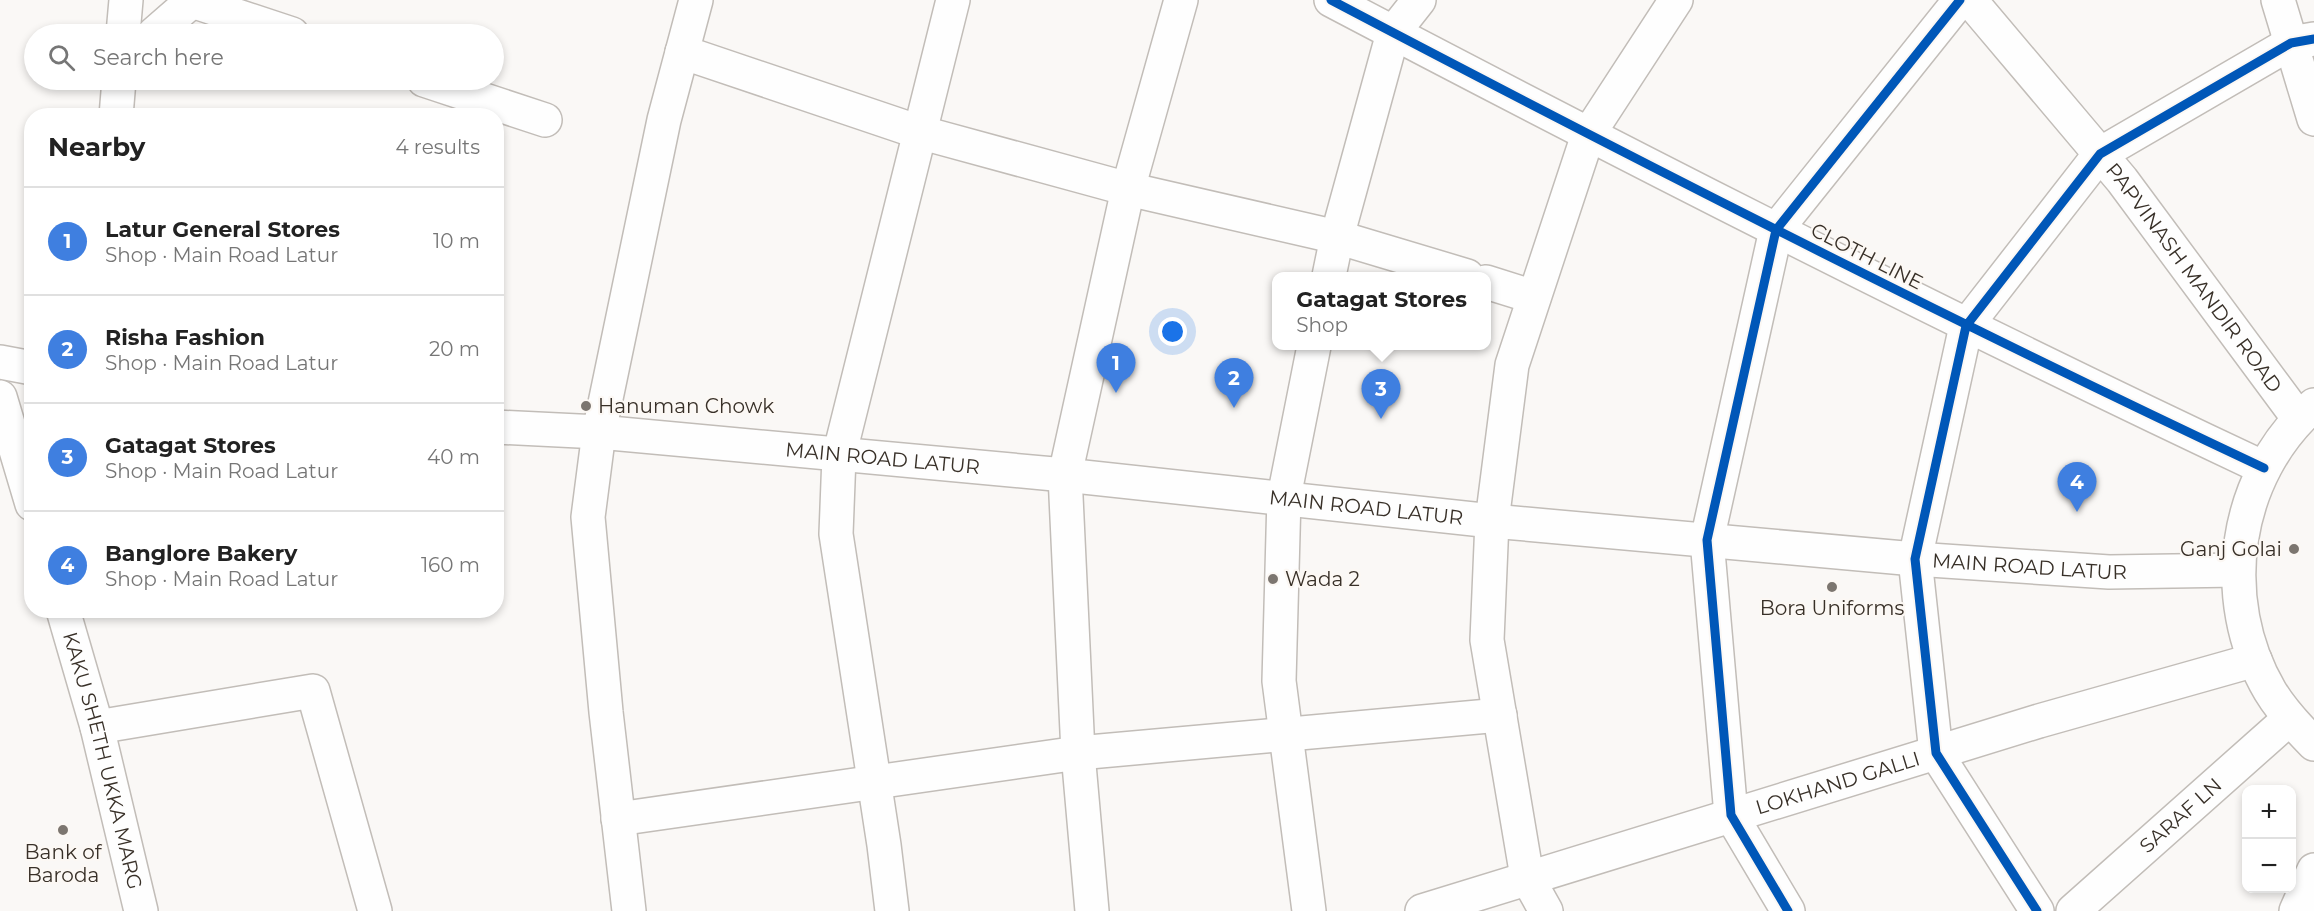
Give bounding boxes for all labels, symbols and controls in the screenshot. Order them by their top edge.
search box [24,24,504,90]
icon: search [45,41,78,74]
text: Search here [93,44,224,71]
text: Nearby [48,131,145,163]
text: 4 results [395,135,480,159]
street label: PAPVINASH MANDIR ROAD [2101,158,2287,397]
text: Latur General Stores [105,216,340,243]
street label: CLOTH LINE [1807,217,1927,295]
text: 1 [64,229,71,253]
text: 10 m [433,229,480,253]
text: Shop · Main Road Latur [105,243,338,267]
popup [1272,272,1491,350]
text: Gatagat Stores [1296,286,1467,313]
text: Shop [1296,313,1348,337]
your location [1158,317,1187,346]
text: Risha Fashion [105,324,265,351]
text: 2 [62,337,73,361]
text: 20 m [429,337,480,361]
pin: 1 [1096,344,1136,393]
text: Shop · Main Road Latur [105,351,338,375]
pin: 2 [1214,358,1254,408]
pin: 3 [1362,370,1400,419]
place label: Hanuman Chowk [598,394,774,418]
marker: Hanuman Chowk [579,399,593,413]
text: Gatagat Stores [105,432,276,459]
street label: MAIN ROAD LATUR [784,437,981,479]
text: 3 [62,445,73,469]
text: 40 m [427,445,480,469]
text: Shop · Main Road Latur [105,459,338,483]
pin: 4 [2058,462,2096,512]
street label: MAIN ROAD LATUR [1268,485,1464,530]
place label: Ganj Golai [2180,537,2282,561]
text: Banglore Bakery [105,540,297,567]
marker: Ganj Golai [2287,542,2301,556]
street label: MAIN ROAD LATUR [1931,548,2127,584]
text: 4 [61,553,74,577]
text: 160 m [421,553,480,577]
text: Shop · Main Road Latur [105,567,338,591]
place label: Wada 2 [1285,567,1360,591]
marker: Wada 2 [1266,572,1280,586]
marker: Bora Uniforms [1825,580,1839,594]
place label: Bora Uniforms [1760,596,1905,620]
street label: KAKU SHETH UKKA MARG [58,629,147,892]
street label: LOKHAND GALLI [1753,746,1923,820]
street label: SARAF LN [2135,773,2227,858]
map controls [2242,785,2296,893]
button: + [2242,785,2296,839]
marker: Bank of Baroda [56,823,70,837]
button: − [2242,839,2296,893]
place label: Bank of Baroda [25,840,103,887]

